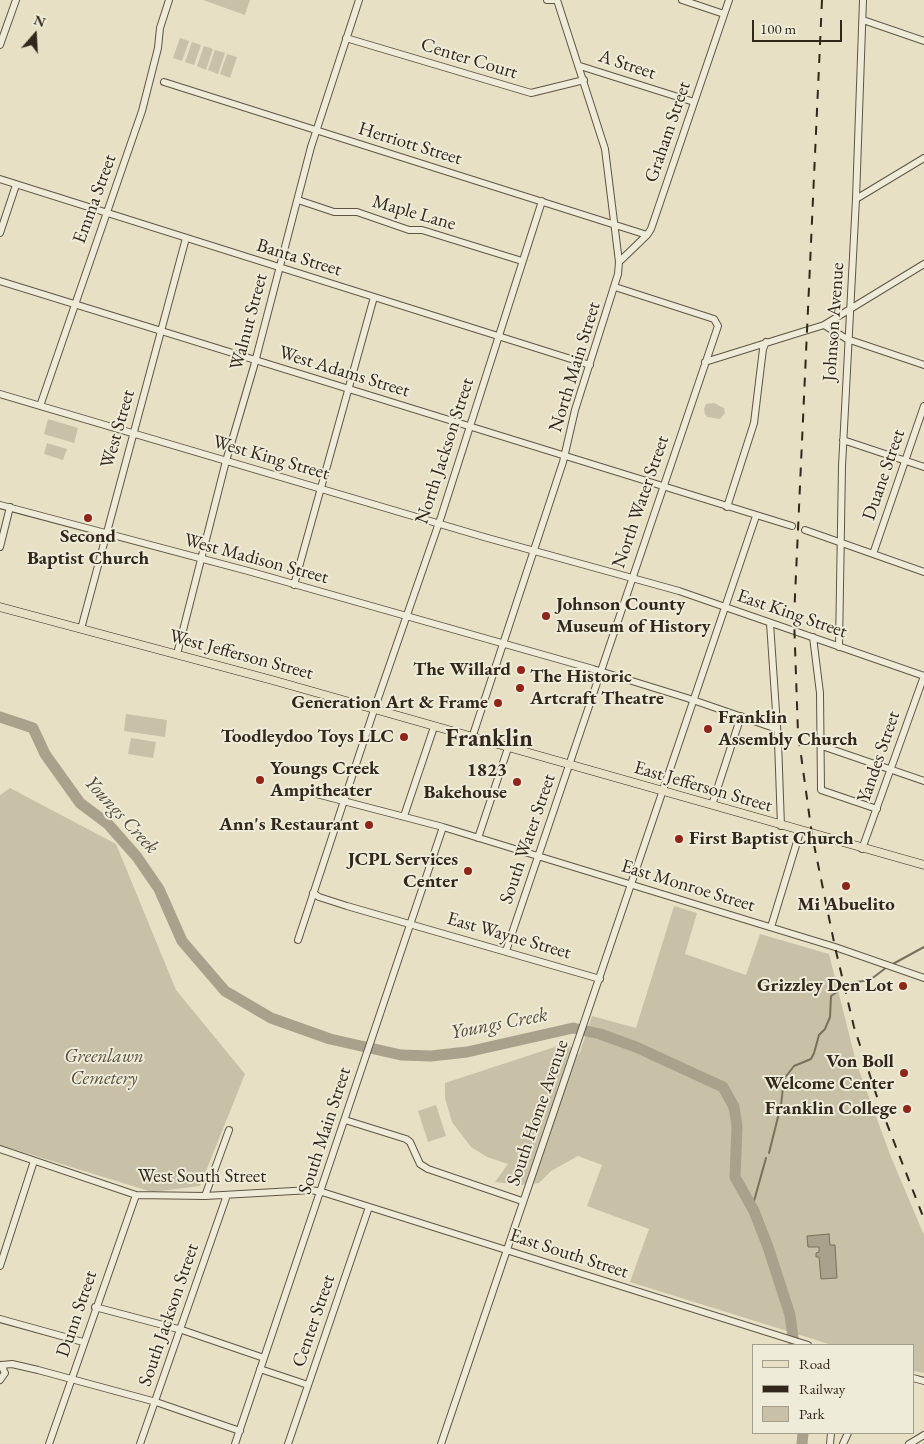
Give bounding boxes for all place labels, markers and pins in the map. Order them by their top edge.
marker: Second Baptist Church [82,512,94,524]
place label: Second Baptist Church [27,526,149,570]
place label: Johnson County Museum of History [556,594,711,638]
marker: Johnson County Museum of History [540,610,552,622]
place label: The Willard [413,659,511,681]
marker: The Willard [515,664,527,676]
place label: The Historic Artcraft Theatre [530,666,664,710]
marker: The Historic Artcraft Theatre [514,682,526,694]
place label: Generation Art & Frame [292,692,488,714]
marker: Generation Art & Frame [492,697,504,709]
place label: Franklin Assembly Church [718,707,858,751]
marker: Franklin Assembly Church [702,723,714,735]
place label: Toodleydoo Toys LLC [221,726,394,748]
marker: Toodleydoo Toys LLC [398,731,410,743]
place label: Youngs Creek Ampitheater [270,758,379,802]
place label: 1823 Bakehouse [423,760,507,804]
marker: Youngs Creek Ampitheater [254,774,266,786]
marker: 1823 Bakehouse [511,776,523,788]
place label: Ann's Restaurant [219,814,359,836]
marker: Ann's Restaurant [363,819,375,831]
place label: First Baptist Church [689,828,854,850]
marker: First Baptist Church [673,833,685,845]
place label: JCPL Services Center [348,849,458,893]
marker: JCPL Services Center [462,865,474,877]
marker: Mi Abuelito [840,880,852,892]
place label: Mi Abuelito [797,894,895,916]
place label: Grizzley Den Lot [757,975,893,997]
marker: Grizzley Den Lot [897,980,909,992]
place label: Von Boll Welcome Center [764,1051,894,1095]
marker: Von Boll Welcome Center [898,1067,910,1079]
place label: Franklin College [765,1098,897,1120]
marker: Franklin College [901,1103,913,1115]

